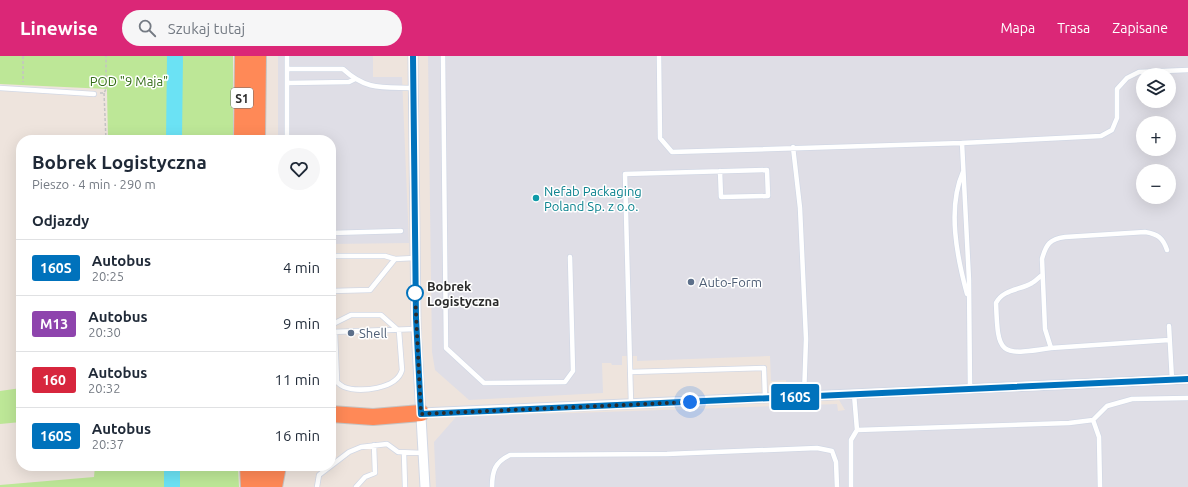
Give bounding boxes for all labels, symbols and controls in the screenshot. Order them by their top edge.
search box [122,10,402,46]
text: Linewise [20,17,98,39]
icon: search [136,17,158,39]
text: Szukaj tutaj [168,20,245,37]
text: Mapa [1000,20,1035,36]
text: Trasa [1057,20,1090,36]
text: Zapisane [1112,20,1168,36]
map controls [1136,68,1176,204]
button: layers [1136,68,1176,108]
park label: POD "9 Maja" [90,74,168,88]
road number: S1 [231,88,253,108]
button: + [1136,116,1176,156]
button: heart [278,148,320,190]
text: Bobrek Logistyczna [32,151,207,173]
button: − [1136,164,1176,204]
text: Pieszo · 4 min · 290 m [32,177,156,191]
place label: Nefab Packaging Poland Sp. z o.o. [544,184,642,213]
marker: Nefab Packaging Poland Sp. z o.o. [531,193,541,203]
text: Odjazdy [32,212,89,229]
text: Autobus [92,252,151,269]
text: 4 min [283,259,320,276]
text: 160S [40,260,72,276]
text: 20:25 [92,269,124,283]
place label: Auto-Form [699,275,762,289]
marker: Auto-Form [686,277,696,287]
place label: Bobrek Logistyczna [427,279,499,308]
marker: Bobrek Logistyczna [406,284,424,302]
text: Autobus [88,308,148,325]
text: 9 min [283,315,320,332]
text: M13 [40,316,68,332]
text: 20:30 [88,325,121,339]
place label: Shell [359,326,388,340]
marker: Shell [346,328,356,338]
text: Autobus [88,364,147,381]
text: 11 min [274,371,320,388]
text: 160 [42,372,66,388]
text: 20:32 [88,381,121,395]
line badge: 160S [767,384,823,410]
text: 160S [779,389,811,405]
your location [680,392,700,412]
text: Autobus [92,420,151,437]
text: 16 min [274,427,320,444]
text: 160S [40,428,72,444]
text: 20:37 [92,437,124,451]

